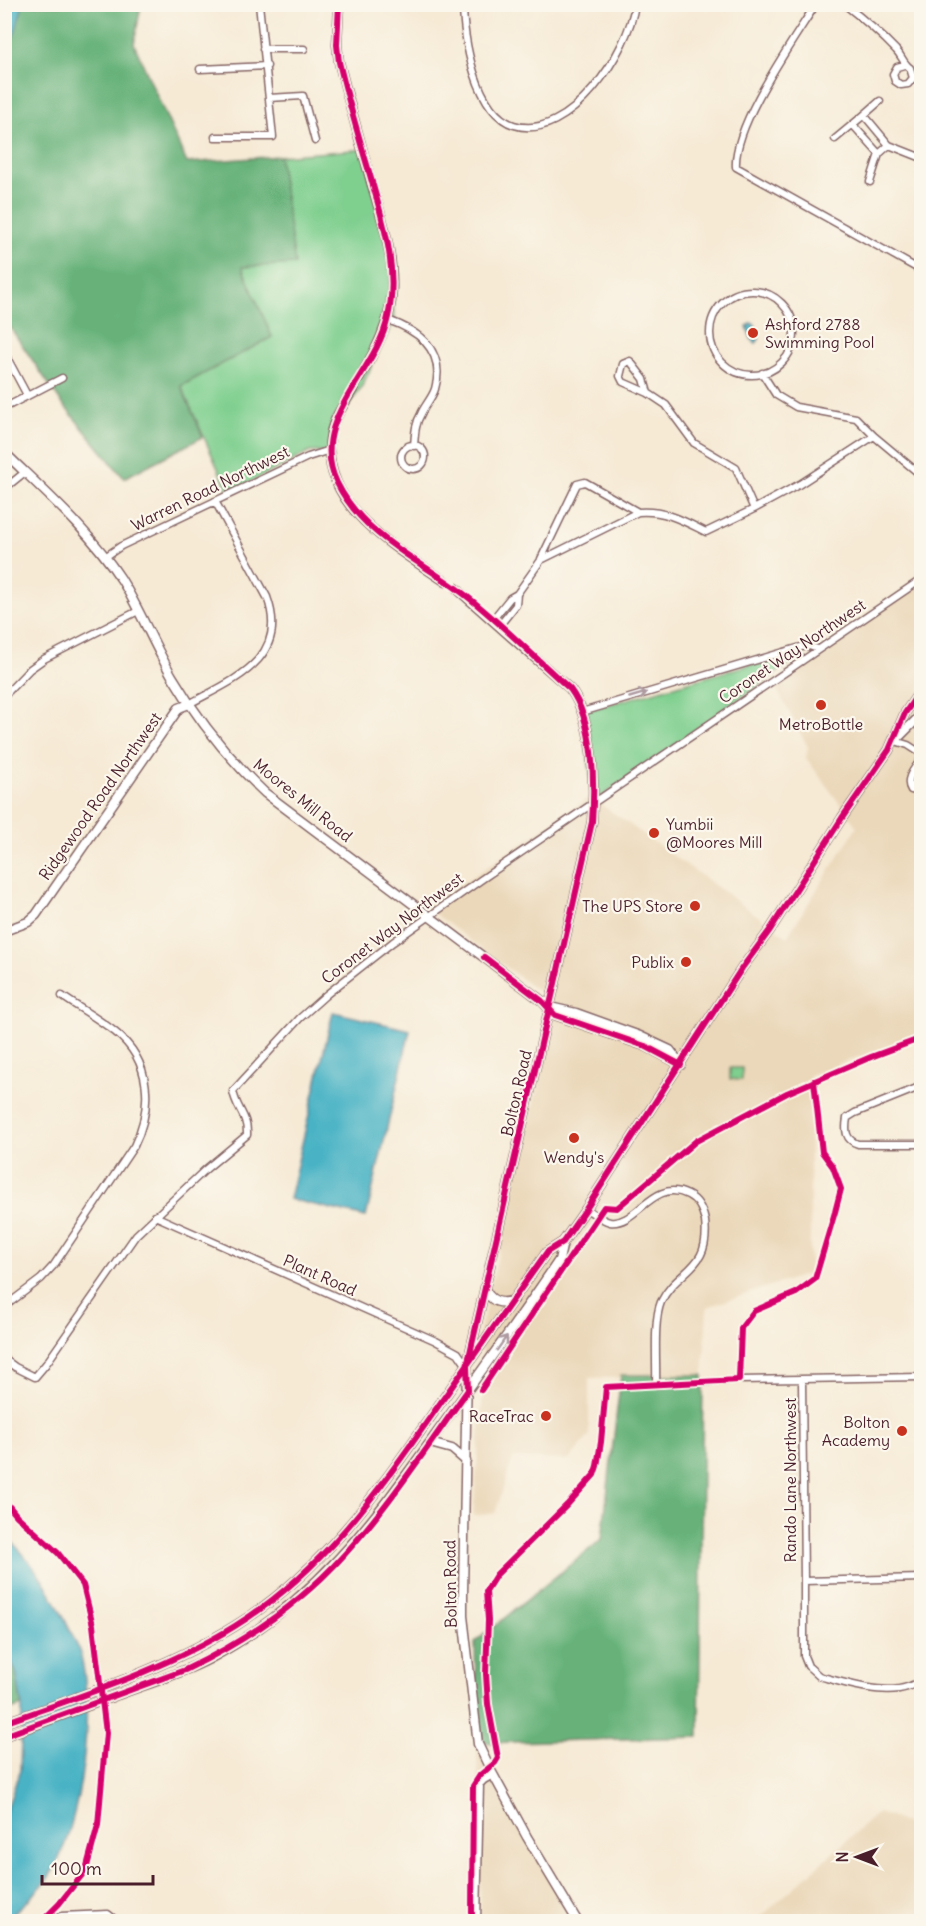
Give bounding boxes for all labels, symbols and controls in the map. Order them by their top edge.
place label: Ashford 2788 Swimming Pool [765,314,874,352]
marker: Ashford 2788 Swimming Pool [746,326,760,340]
street label: Warren Road Northwest [128,441,293,535]
street label: Coronet Way Northwest [715,594,870,708]
one-way arrow [628,689,647,700]
marker: MetroBottle [814,698,828,712]
street label: Ridgewood Road Northwest [34,708,166,884]
place label: MetroBottle [779,714,863,734]
street label: Moores Mill Road [249,754,357,846]
place label: Yumbii @Moores Mill [666,814,762,852]
marker: Yumbii @Moores Mill [647,826,661,840]
street label: Coronet Way Northwest [317,868,467,988]
place label: The UPS Store [582,896,683,916]
marker: The UPS Store [688,899,702,913]
place label: Publix [631,952,674,972]
marker: Publix [679,955,693,969]
street label: Bolton Road [496,1048,536,1138]
marker: Wendy's [567,1131,581,1145]
place label: Wendy's [544,1147,604,1167]
street label: Plant Road [280,1250,360,1300]
one-way arrow [496,1335,508,1351]
street label: Rando Lane Northwest [780,1397,800,1562]
place label: RaceTrac [469,1406,534,1426]
marker: RaceTrac [539,1409,553,1423]
place label: Bolton Academy [822,1412,890,1450]
marker: Bolton Academy [895,1424,909,1438]
street label: Bolton Road [439,1540,461,1628]
north arrow [827,1827,887,1887]
scale bar [42,1848,153,1886]
text: N [832,1851,852,1863]
text: 100 m [51,1857,102,1880]

